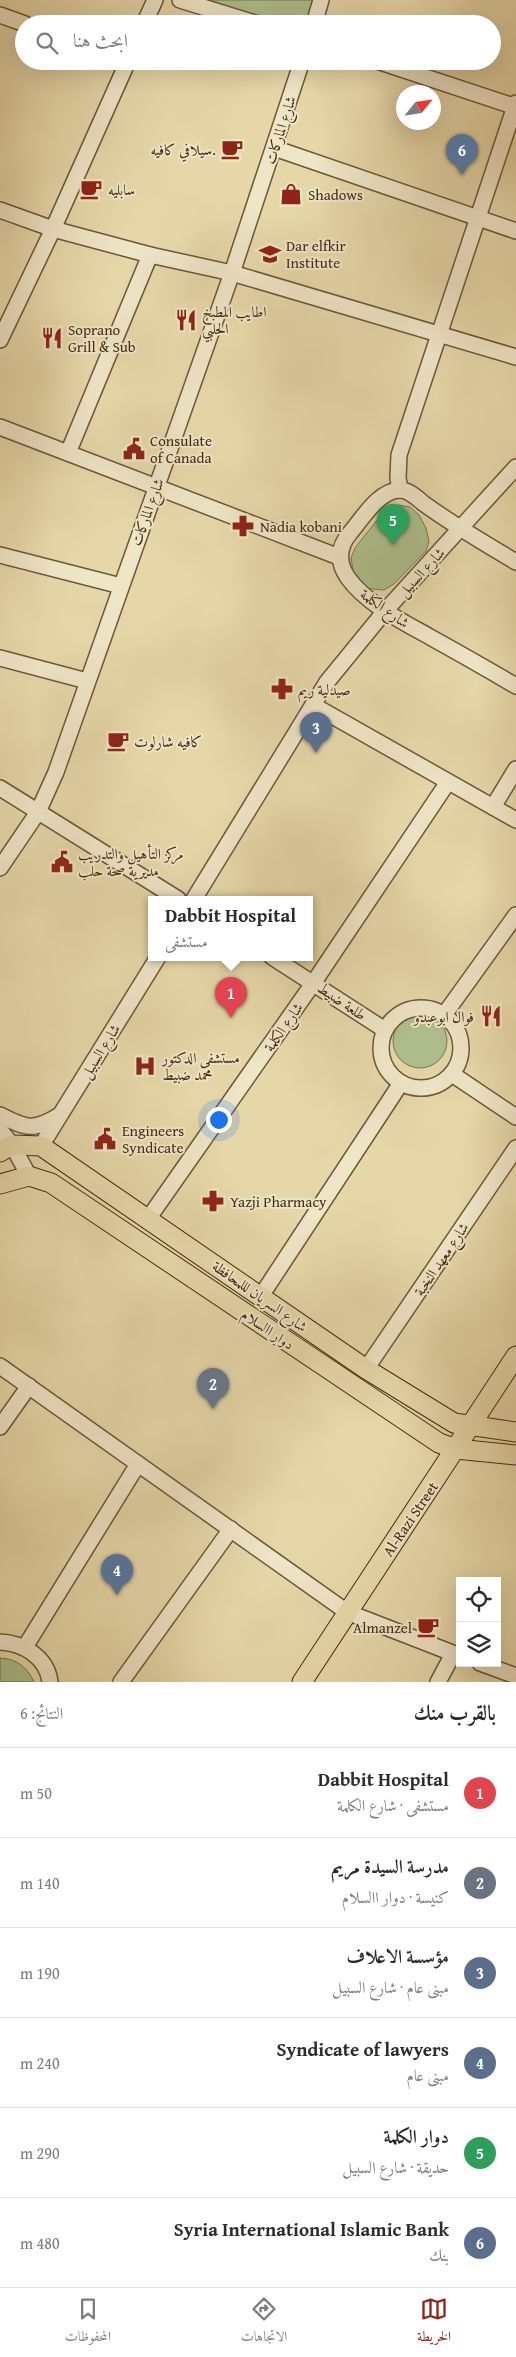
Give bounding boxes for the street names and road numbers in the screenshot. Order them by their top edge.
street label: شارع الماركات [259,93,304,168]
street label: شارع الماركات [125,475,172,550]
street label: شارع السبيل [393,543,452,603]
street label: شارع الكلمة [354,583,414,635]
street label: طلعة ضبيط [313,977,371,1025]
street label: شارع الكلمة [258,998,310,1058]
street label: شارع السبيل [75,1020,128,1084]
street label: شارع معهد النخبة [409,1218,476,1302]
street label: شارع السريان لللمحافظة [206,1255,312,1339]
street label: دوار االسلام [236,1303,299,1357]
street label: Al-Razi Street [377,1477,443,1561]

